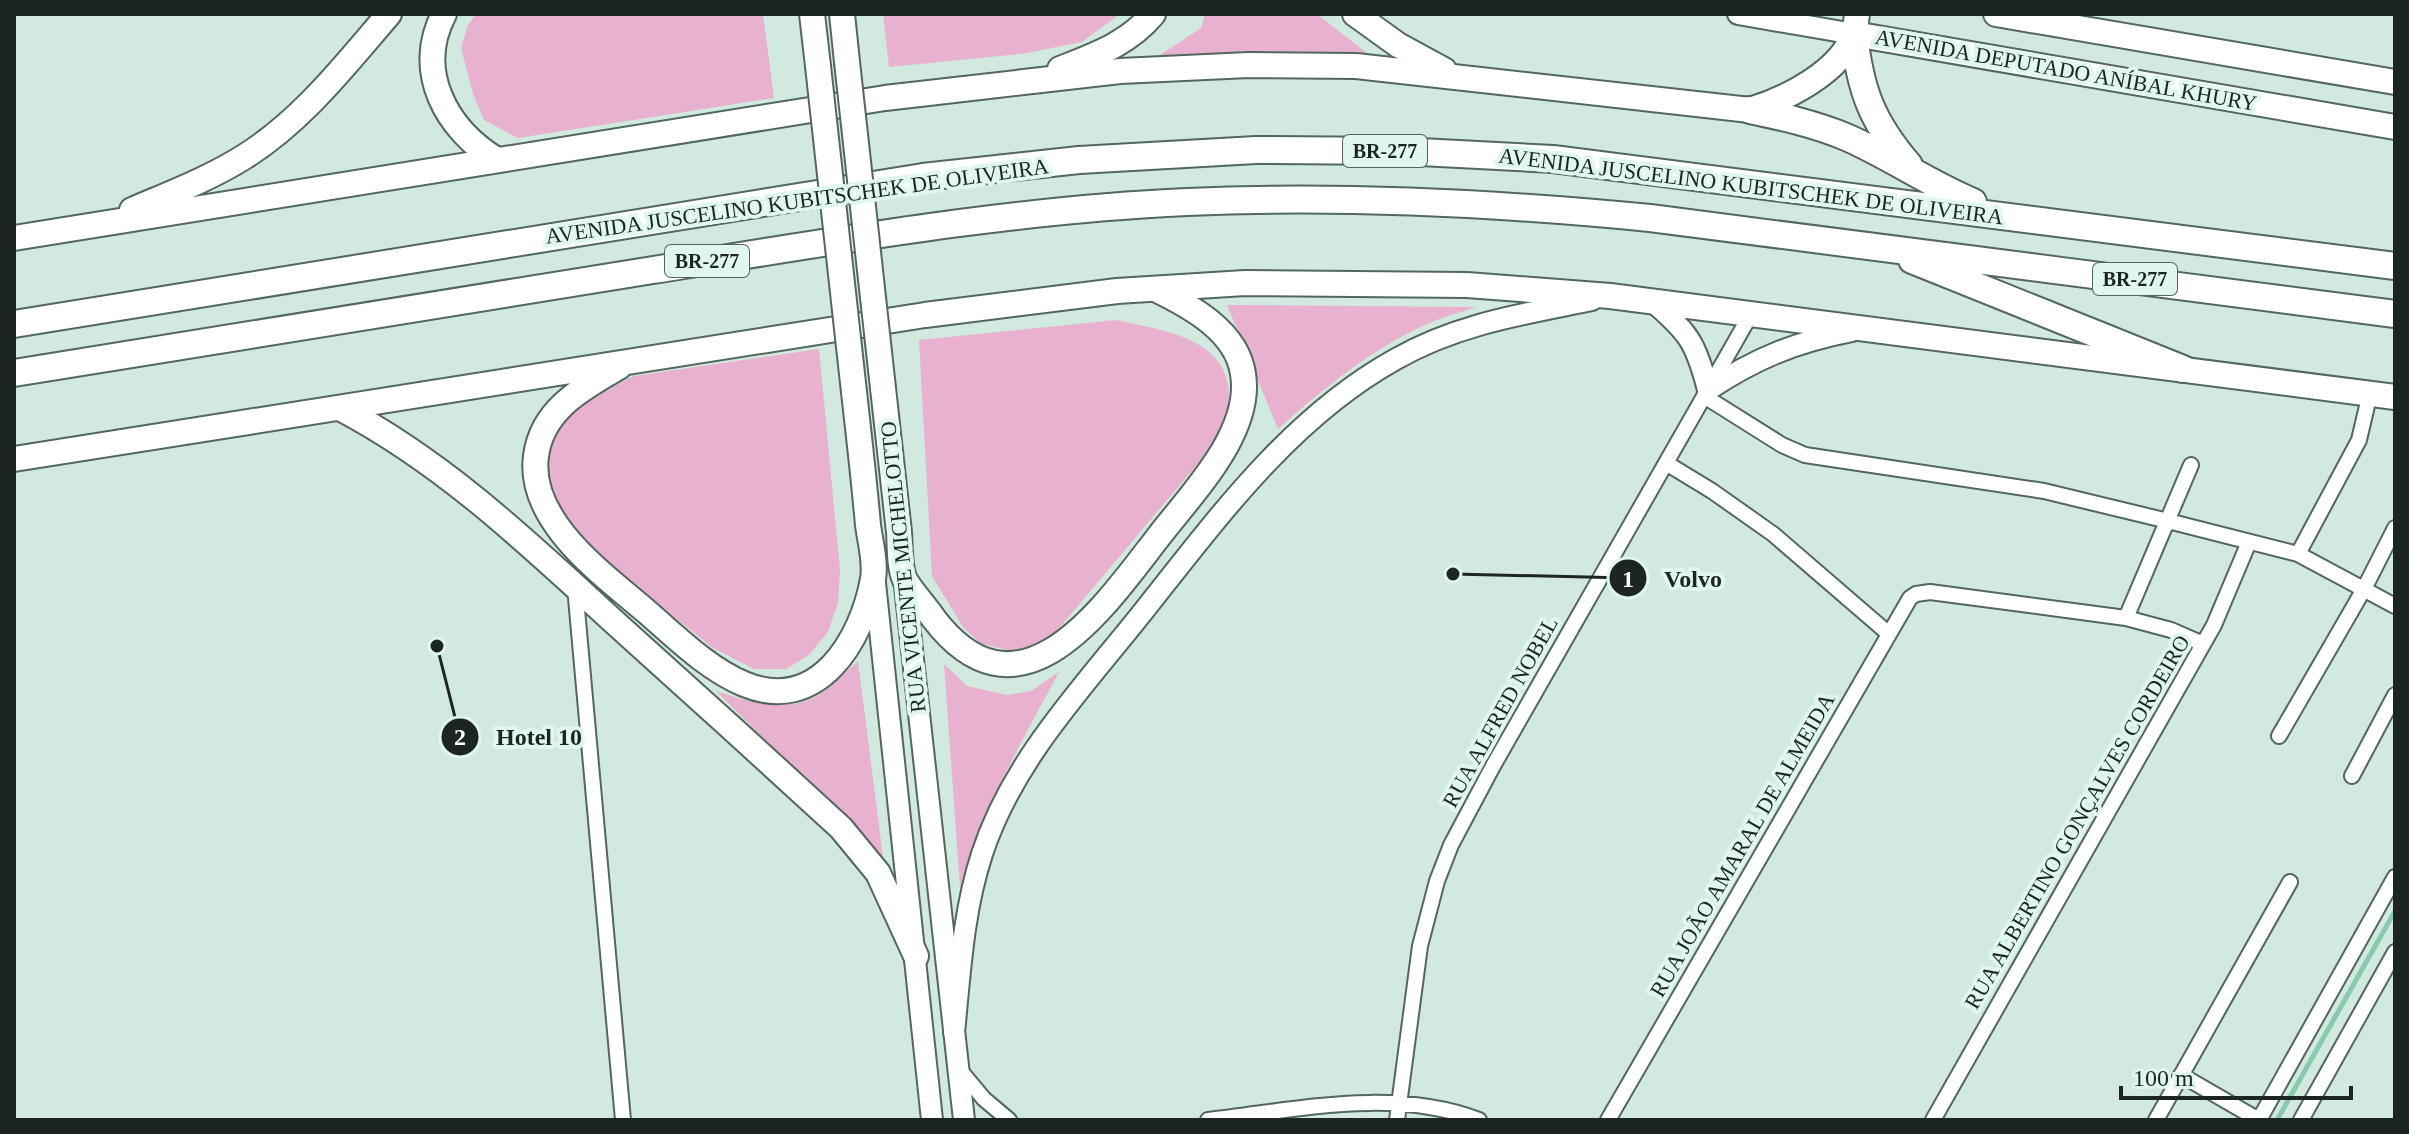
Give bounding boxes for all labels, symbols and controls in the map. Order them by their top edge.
street label: AVENIDA DEPUTADO ANÍBAL KHURY [1873,24,2259,116]
road number: BR-277 [1343,135,1427,167]
street label: AVENIDA JUSCELINO KUBITSCHEK DE OLIVEIRA [1497,143,2005,229]
street label: AVENIDA JUSCELINO KUBITSCHEK DE OLIVEIRA [544,153,1050,249]
road number: BR-277 [665,245,749,277]
road number: BR-277 [2093,263,2177,295]
street label: RUA VICENTE MICHELOTTO [875,420,931,714]
callout: Volvo [1608,554,1737,602]
text: 1 [1622,566,1634,592]
text: Volvo [1664,566,1722,592]
street label: RUA ALFRED NOBEL [1437,612,1563,812]
street label: RUA ALBERTINO GONÇALVES CORDEIRO [1959,631,2195,1013]
street label: RUA JOÃO AMARAL DE ALMEIDA [1645,689,1839,1001]
callout: Hotel 10 [440,713,598,761]
text: 2 [454,724,466,750]
text: Hotel 10 [496,724,582,750]
scale bar [2121,1050,2351,1100]
text: 100 m [2133,1065,2194,1091]

